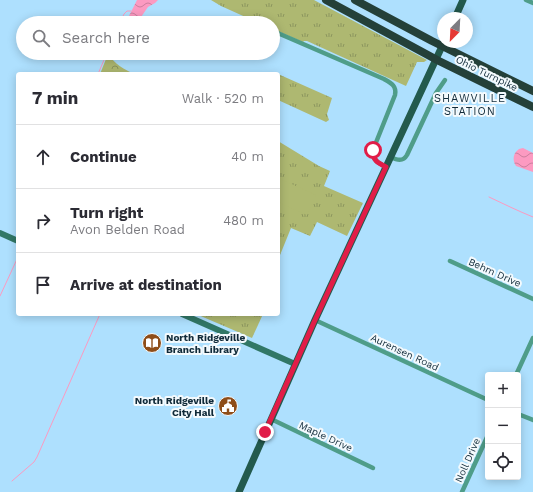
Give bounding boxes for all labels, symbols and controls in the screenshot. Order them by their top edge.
north arrow [437,12,473,48]
search box [16,16,280,60]
icon: search [30,27,52,49]
text: Search here [62,29,150,47]
street label: Ohio Turnpike [454,54,520,93]
text: 7 min [32,88,78,108]
text: Walk · 520 m [182,91,264,106]
district label: SHAWVILLE STATION [434,92,506,118]
route start [364,141,382,159]
icon: ahead [32,146,54,168]
text: Continue [70,148,137,166]
text: 40 m [231,149,264,164]
text: Turn right [70,204,143,222]
icon: right [32,210,54,232]
text: 480 m [223,213,264,228]
text: Avon Belden Road [70,222,185,237]
street label: Behm Drive [467,256,523,289]
icon: arrive [32,274,54,296]
text: Arrive at destination [70,276,222,294]
library icon: North Ridgeville Branch Library [141,332,163,354]
place label: North Ridgeville Branch Library [166,332,245,355]
street label: Aurensen Road [369,332,440,373]
map controls [485,372,521,480]
button: + [485,372,521,408]
place label: North Ridgeville City Hall [135,395,215,418]
public building icon: North Ridgeville City Hall [217,395,239,417]
button: − [485,408,521,444]
street label: Maple Drive [297,419,354,454]
route end [256,423,274,441]
street label: Noll Drive [453,436,482,484]
button: locate [485,444,521,480]

